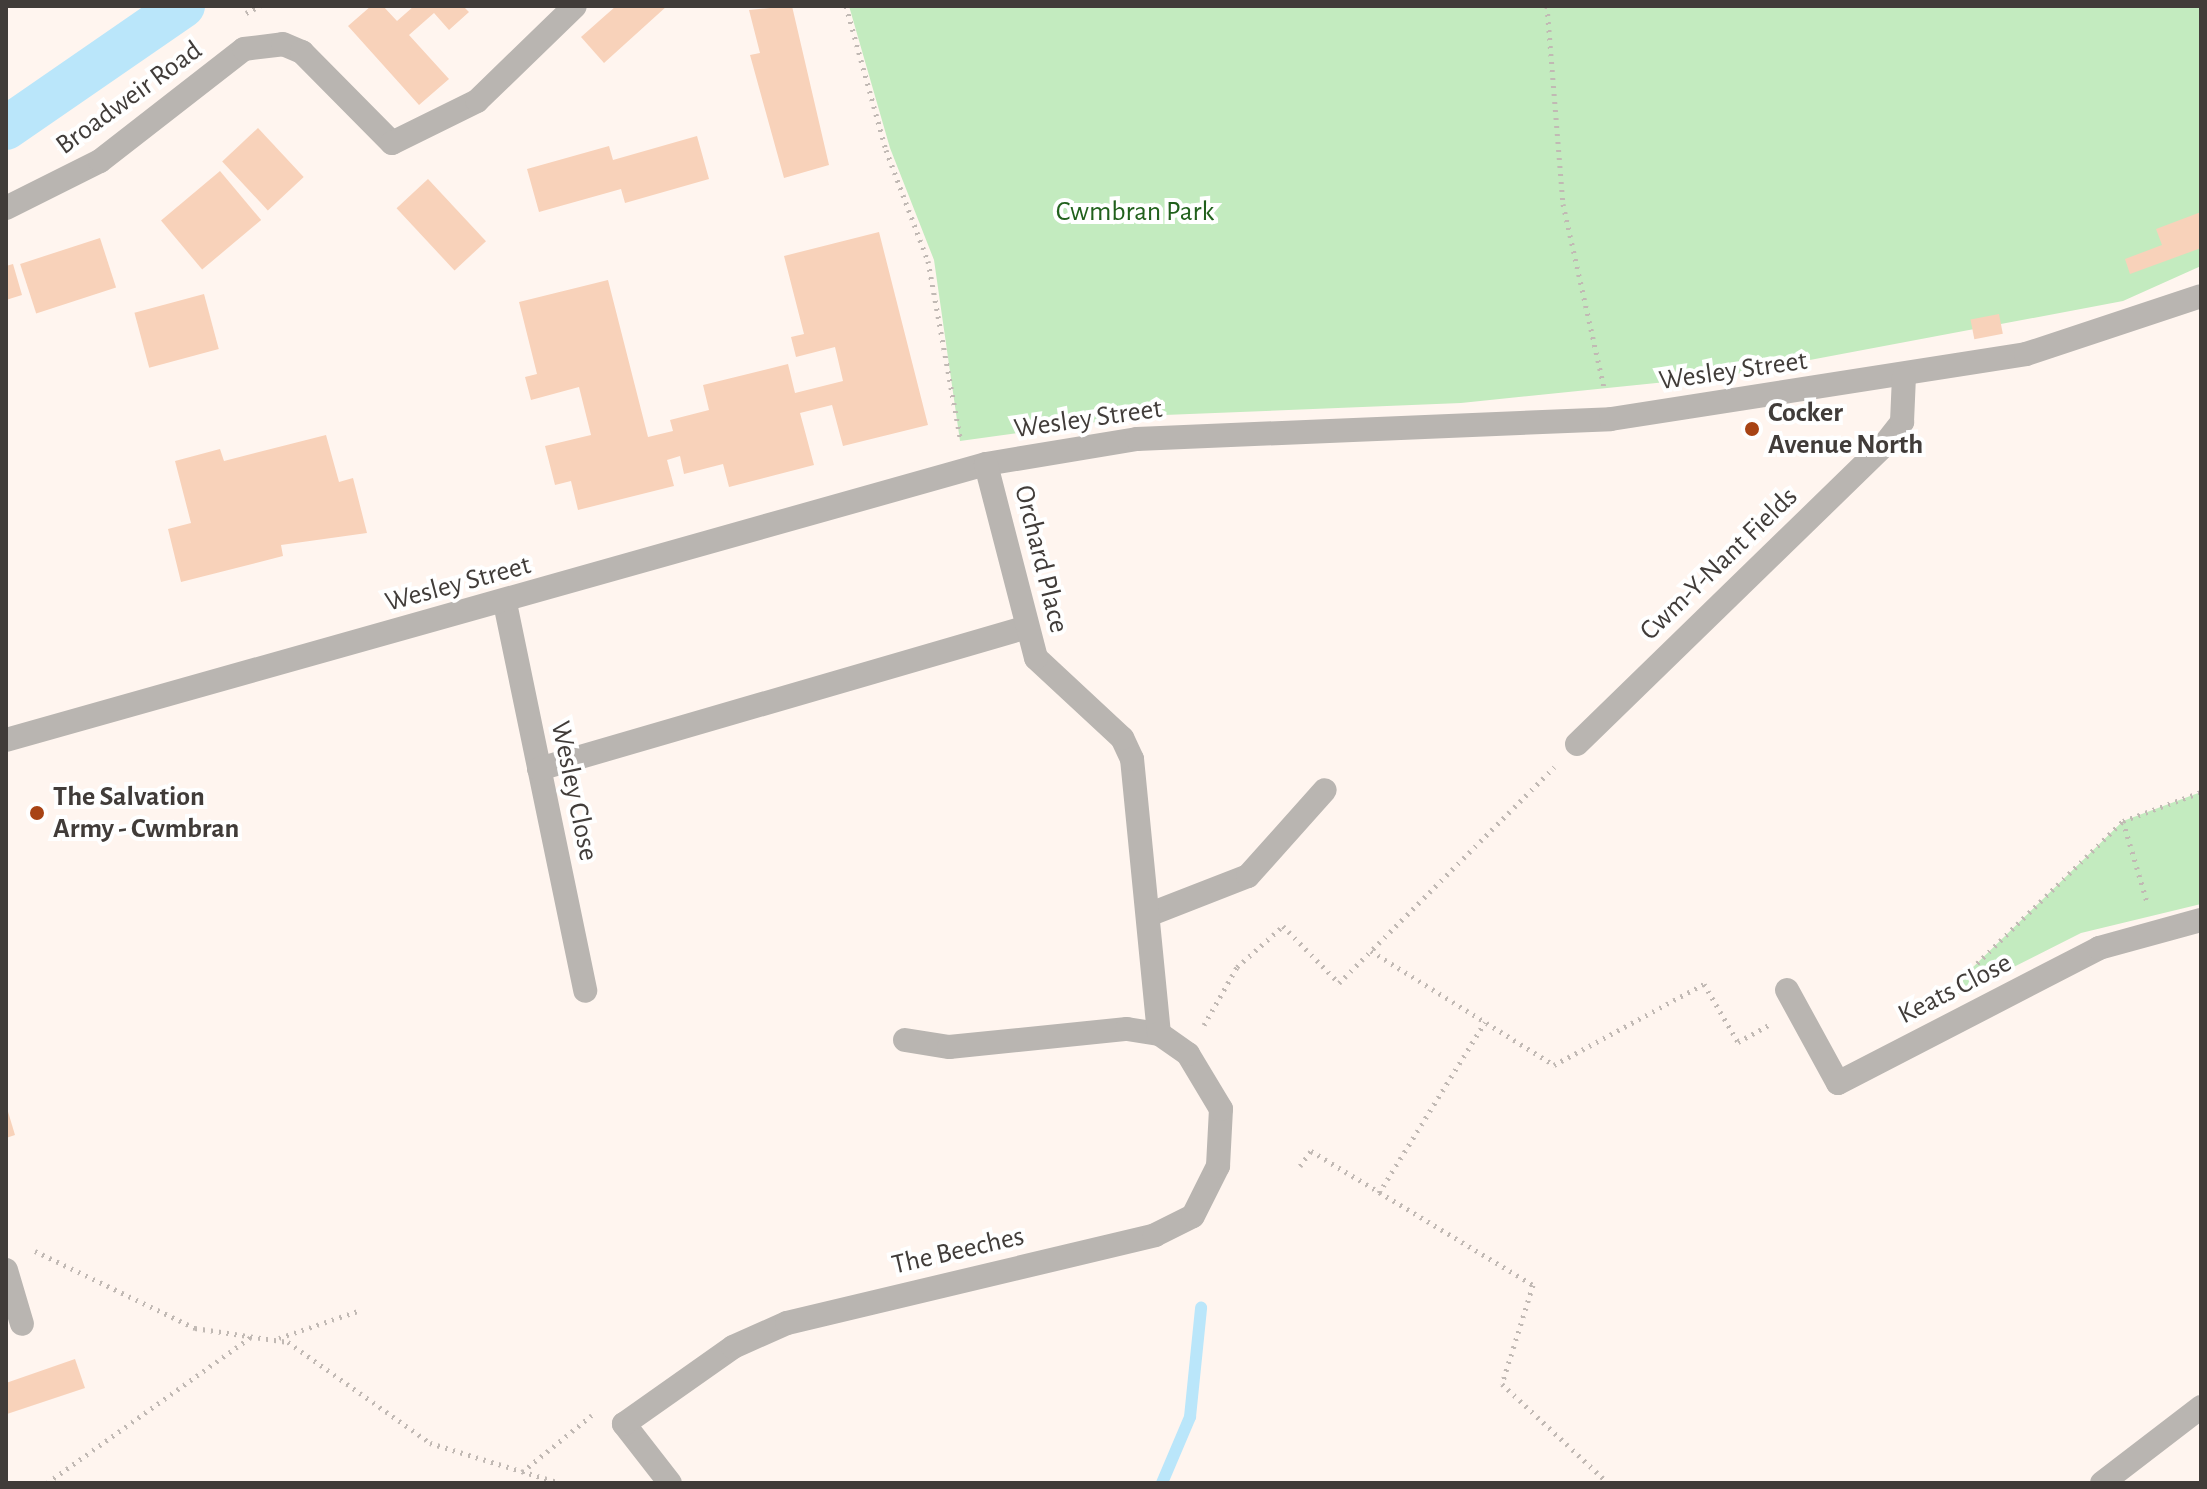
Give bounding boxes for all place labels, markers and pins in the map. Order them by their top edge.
place label: Cocker Avenue North [1768,396,1923,462]
marker: Cocker Avenue North [1743,420,1761,438]
place label: The Salvation Army - Cwmbran [53,780,239,846]
marker: The Salvation Army - Cwmbran [28,804,46,822]

